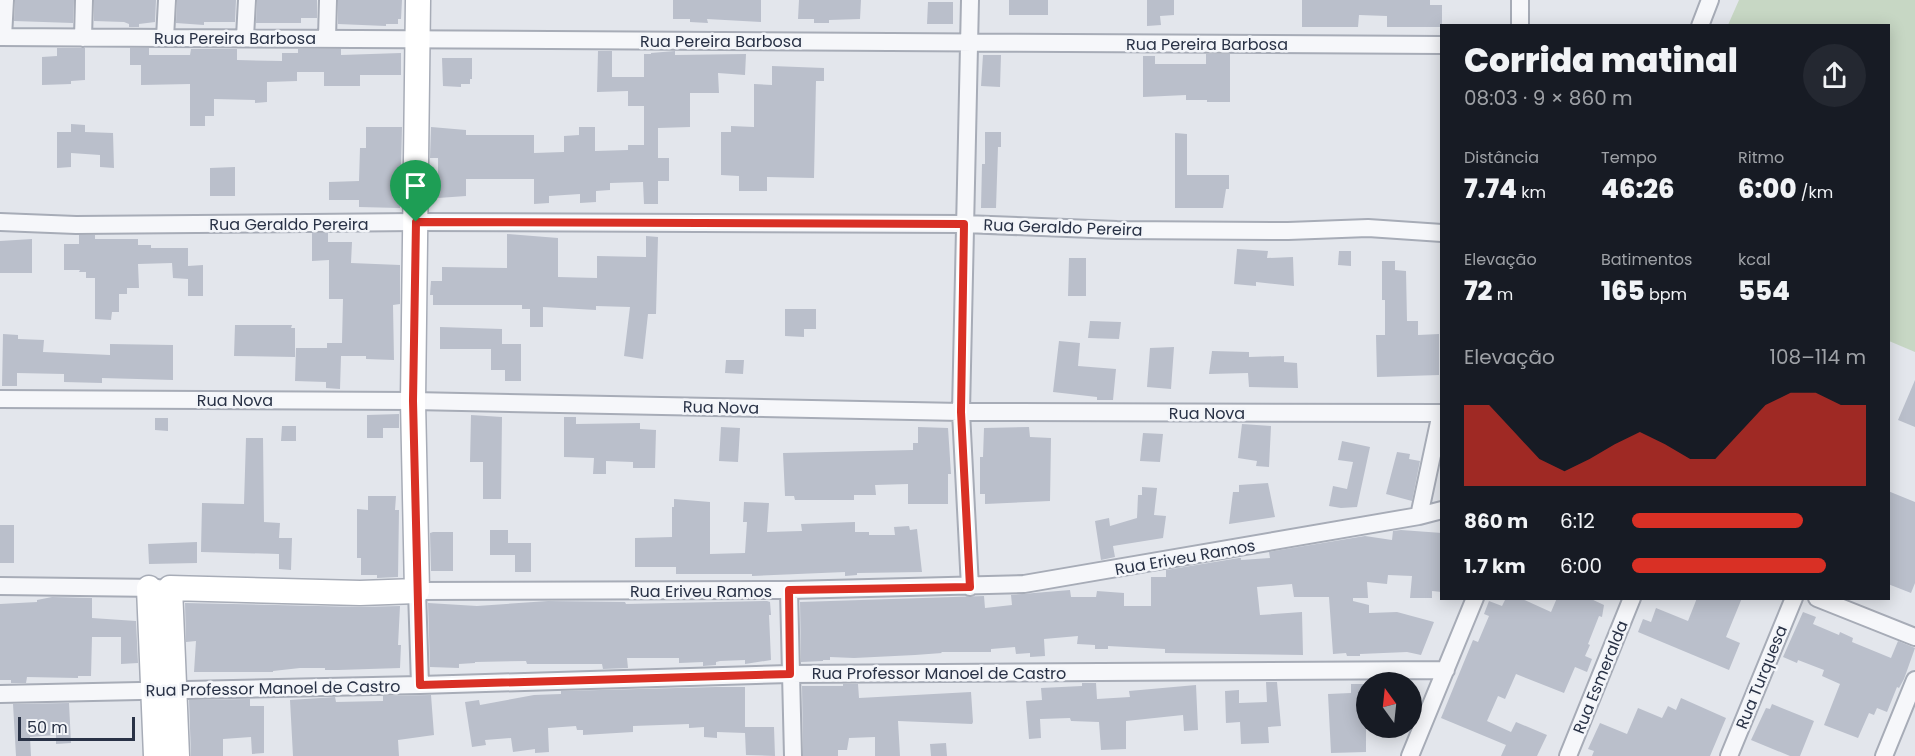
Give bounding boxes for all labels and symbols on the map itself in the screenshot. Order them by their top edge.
street label: Rua Pereira Barbosa [154,27,316,50]
street label: Rua Pereira Barbosa [640,30,802,53]
street label: Rua Pereira Barbosa [1126,33,1288,56]
pin [390,160,441,222]
street label: Rua Geraldo Pereira [209,213,369,236]
street label: Rua Geraldo Pereira [983,213,1143,242]
street label: Rua Nova [197,389,273,412]
street label: Rua Nova [683,395,759,420]
street label: Rua Nova [1169,402,1245,425]
street label: Rua Eriveu Ramos [1113,534,1257,581]
street label: Rua Eriveu Ramos [630,580,772,603]
street label: Rua Esmeralda [1567,617,1634,737]
street label: Rua Turquesa [1730,622,1793,733]
street label: Rua Professor Manoel de Castro [812,662,1066,685]
north arrow [1356,672,1422,738]
street label: Rua Professor Manoel de Castro [145,675,401,702]
scale bar [18,714,135,742]

